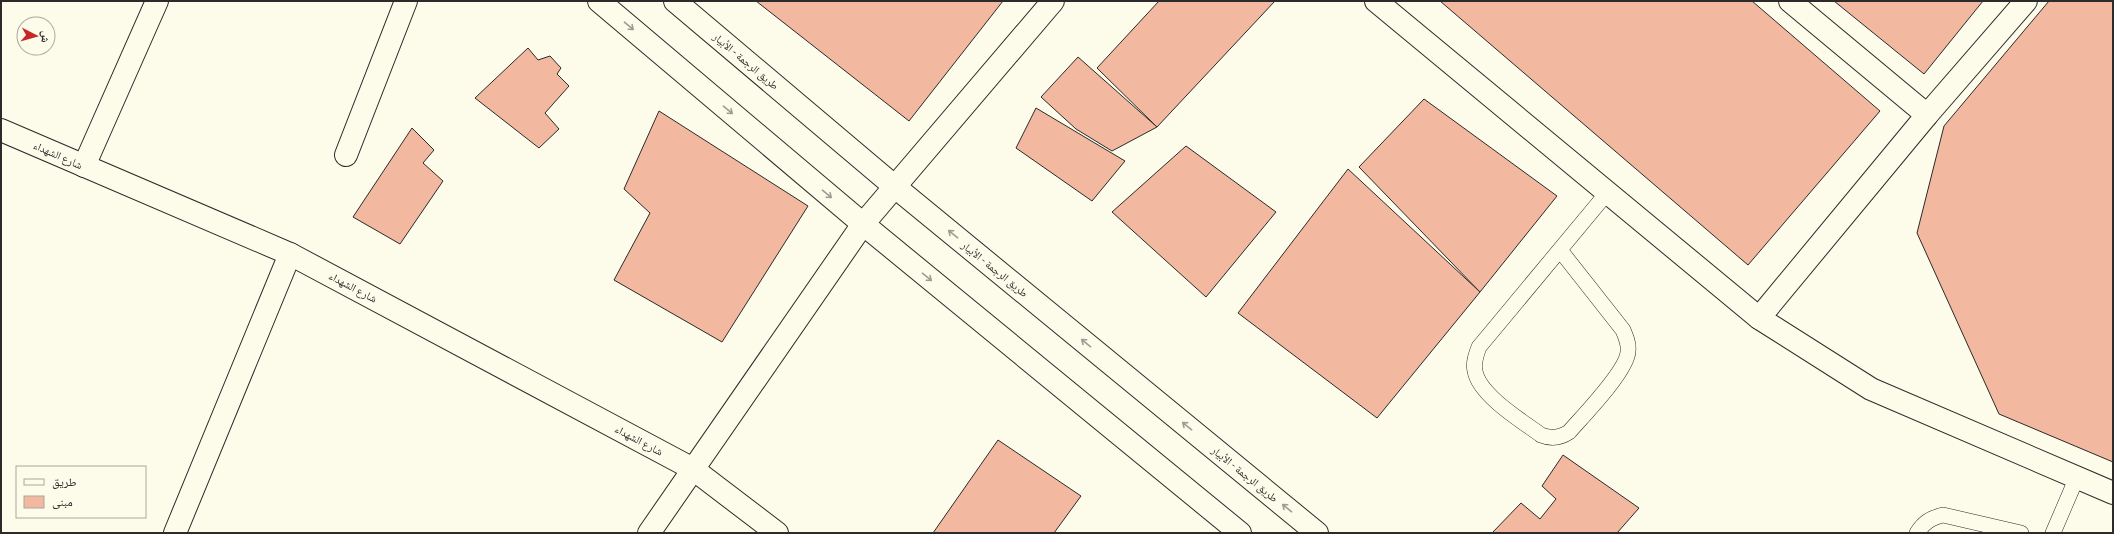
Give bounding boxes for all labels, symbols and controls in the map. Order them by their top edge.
north arrow [16,16,56,56]
one-way arrow [623,22,634,31]
text: ش [37,30,53,44]
street label: طريق الرجمة - الأبيار [710,30,781,93]
one-way arrow [723,105,733,114]
street label: شارع الشهداء [31,139,84,172]
one-way arrow [822,189,833,198]
one-way arrow [948,230,959,239]
street label: طريق الرجمة - الأبيار [958,238,1030,300]
street label: شارع الشهداء [327,269,379,306]
one-way arrow [922,272,933,281]
one-way arrow [1081,339,1092,348]
one-way arrow [1181,421,1192,430]
street label: شارع الشهداء [613,422,665,459]
street label: طريق الرجمة - الأبيار [1208,443,1280,505]
legend [16,466,146,518]
text: طريق [52,475,77,489]
text: مبنى [52,495,73,509]
one-way arrow [1282,504,1293,513]

